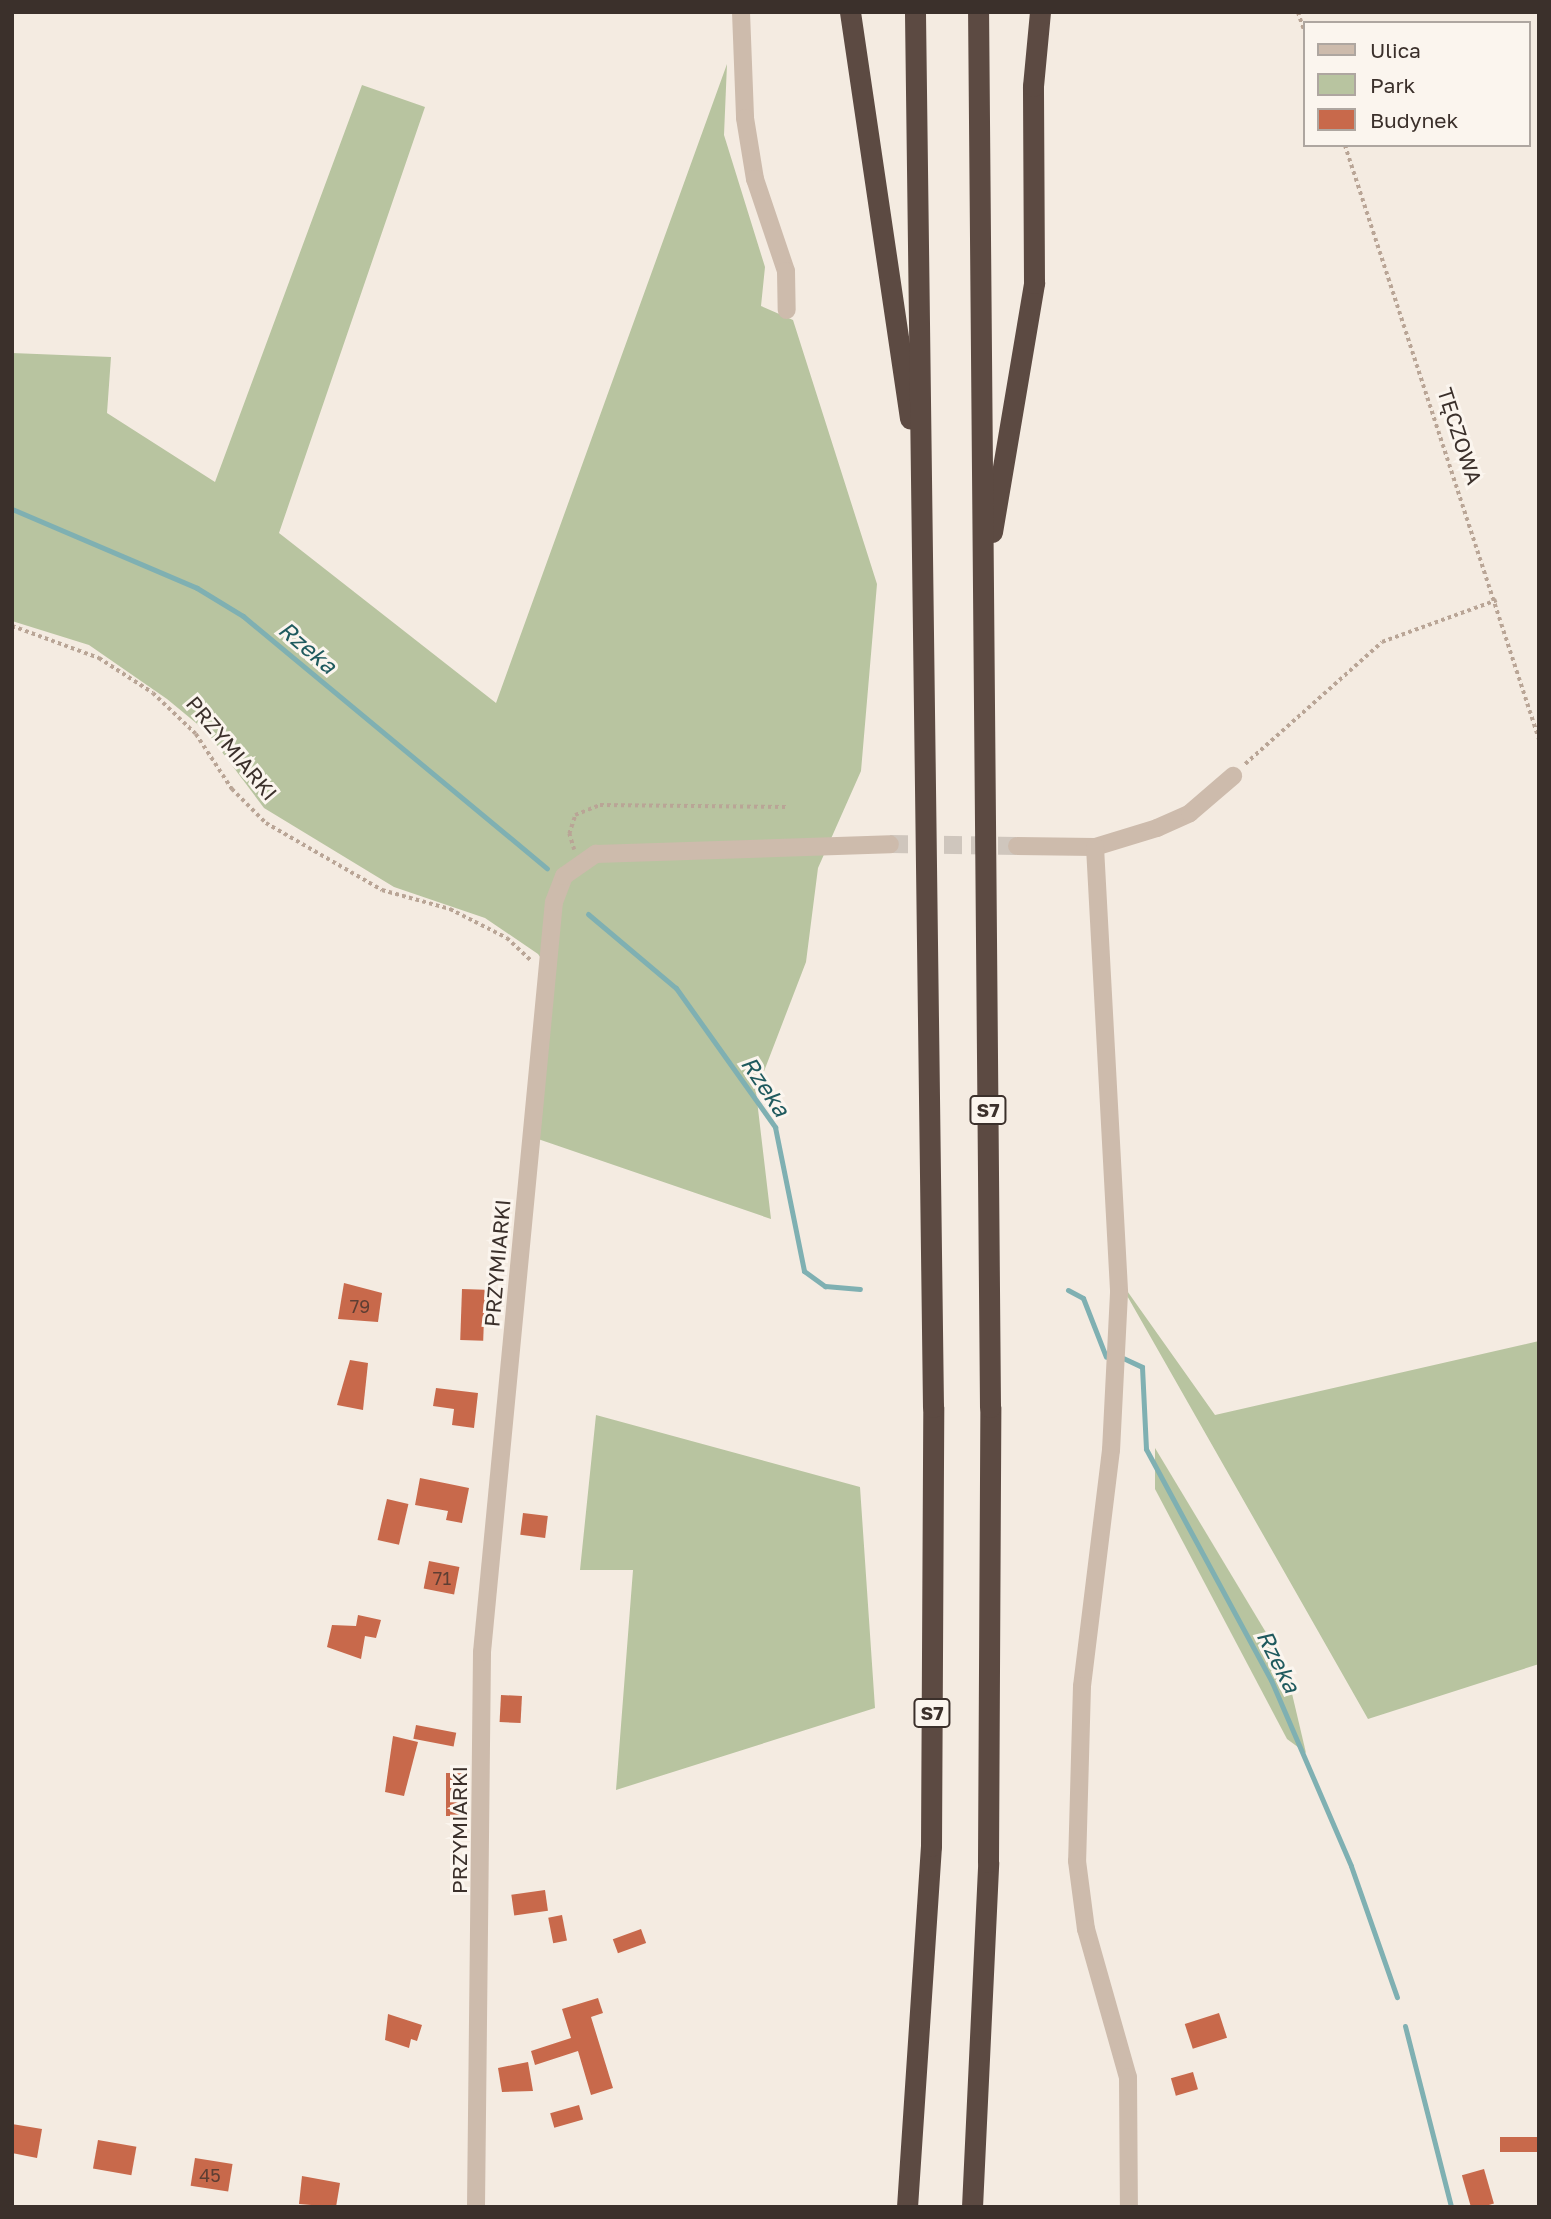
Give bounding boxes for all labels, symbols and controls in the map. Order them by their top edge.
legend [1302,21,1530,147]
text: Ulica [1370,37,1421,63]
text: Park [1370,72,1415,98]
text: Budynek [1370,107,1458,133]
street label: TĘCZOWA [1432,384,1488,488]
water label: Rzeka [274,615,342,679]
street label: PRZYMIARKI [181,691,283,805]
water label: Rzeka [736,1051,796,1121]
road number: S7 [969,1094,1007,1126]
street label: PRZYMIARKI [479,1198,515,1328]
house number: 79 [350,1295,370,1317]
house number: 71 [433,1567,451,1589]
water label: Rzeka [1252,1625,1306,1697]
road number: S7 [913,1698,951,1728]
street label: PRZYMIARKI [446,1766,472,1894]
house number: 45 [199,2164,221,2186]

